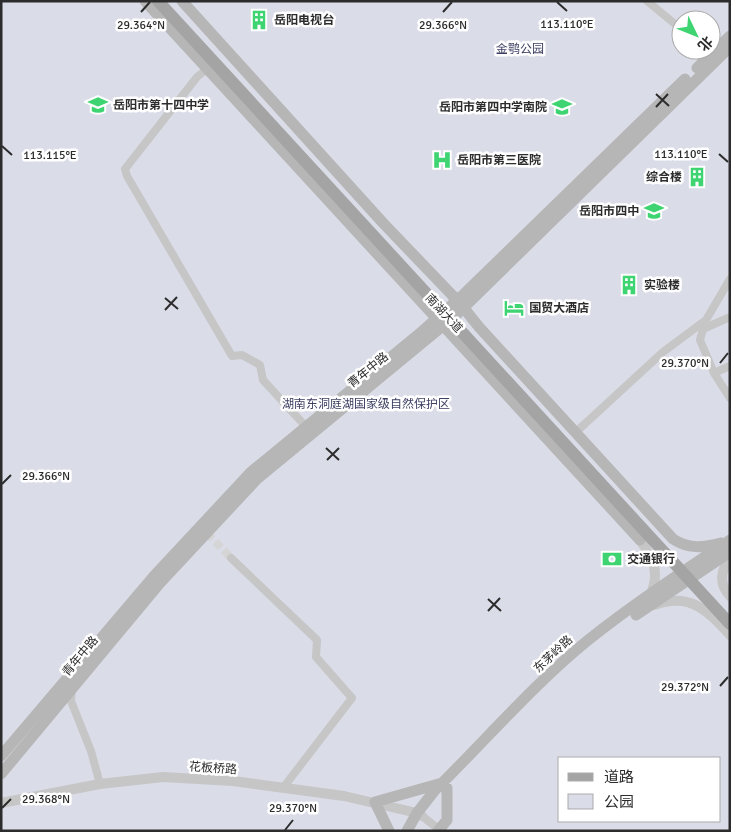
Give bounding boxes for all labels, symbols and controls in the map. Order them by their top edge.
building icon: 岳阳电视台 [248,9,270,31]
north arrow [671,10,721,60]
place label: 岳阳电视台 [274,13,334,28]
text: 113.110°E [540,17,594,32]
text: 29.364°N [117,18,165,33]
text: 29.366°N [419,18,467,33]
text: 北 [694,33,716,54]
park label: 金鹗公园 [496,42,544,57]
school or university icon: 岳阳市第十四中学 [87,94,109,116]
school or university icon: 岳阳市第四中学南院 [551,96,573,118]
place label: 岳阳市第十四中学 [113,98,209,113]
place label: 岳阳市第四中学南院 [439,100,547,115]
text: 113.110°E [654,147,708,162]
text: 113.115°E [23,148,77,163]
hospital icon: 岳阳市第三医院 [431,149,453,171]
place label: 岳阳市第三医院 [457,153,541,168]
building icon: 综合楼 [686,166,708,188]
place label: 综合楼 [646,170,682,185]
school or university icon: 岳阳市四中 [643,200,665,222]
place label: 岳阳市四中 [579,204,639,219]
building icon: 实验楼 [618,274,640,296]
place label: 实验楼 [644,278,680,293]
street label: 南湖大道 [422,291,465,336]
hotel icon: 国贸大酒店 [503,297,525,319]
place label: 国贸大酒店 [529,301,589,316]
street label: 青年中路 [345,349,392,391]
text: 29.370°N [661,356,709,371]
park label: 湖南东洞庭湖国家级自然保护区 [282,397,450,412]
text: 29.366°N [22,469,70,484]
bank icon: 交通银行 [601,548,623,570]
place label: 交通银行 [627,552,675,567]
street label: 青年中路 [59,633,102,680]
street label: 东茅岭路 [531,633,576,676]
text: 29.372°N [661,680,709,695]
legend [558,757,721,822]
street label: 花板桥路 [188,759,237,778]
text: 道路 [604,768,634,786]
text: 29.368°N [22,792,70,807]
text: 公园 [604,793,634,811]
text: 29.370°N [269,801,317,816]

